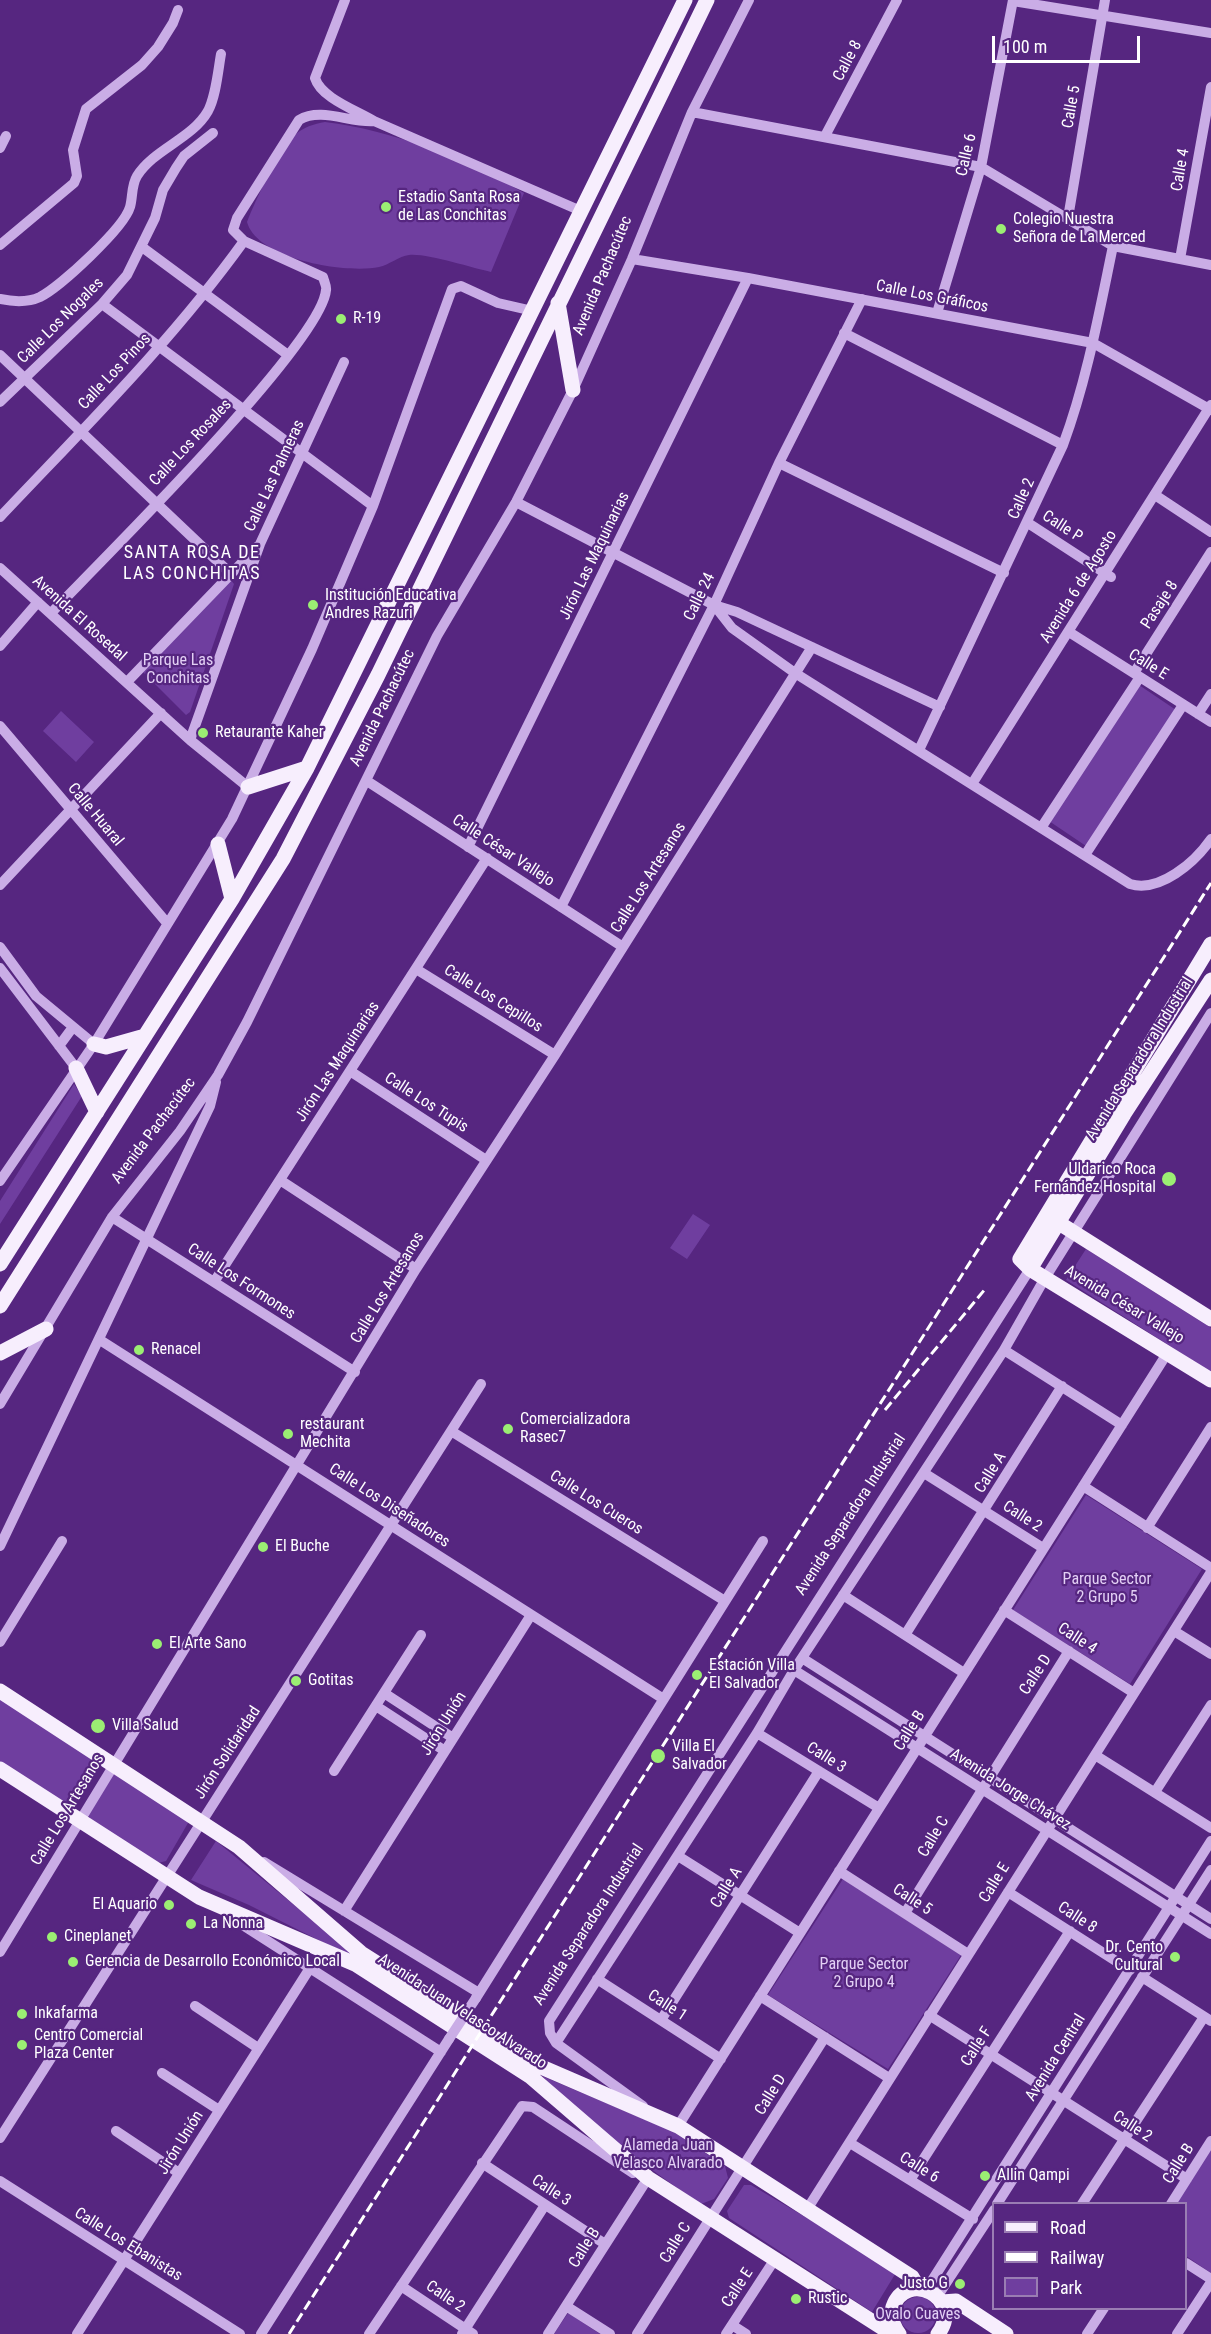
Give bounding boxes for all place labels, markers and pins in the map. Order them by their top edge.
place label: Estadio Santa Rosa de Las Conchitas [398,188,520,226]
marker: Estadio Santa Rosa de Las Conchitas [379,200,393,214]
place label: Colegio Nuestra Señora de La Merced [1013,210,1146,248]
marker: Colegio Nuestra Señora de La Merced [994,222,1008,236]
place label: R-19 [353,309,381,329]
marker: R-19 [334,312,348,326]
place label: Institución Educativa Andres Razuri [325,586,457,624]
marker: Institución Educativa Andres Razuri [306,598,320,612]
place label: Retaurante Kaher [215,723,324,743]
marker: Retaurante Kaher [196,726,210,740]
place label: Uldarico Roca Fernández Hospital [1034,1160,1156,1198]
marker: Uldarico Roca Fernández Hospital [1160,1170,1178,1188]
place label: Renacel [151,1340,201,1360]
marker: Renacel [132,1343,146,1357]
place label: Comercializadora Rasec7 [520,1410,630,1448]
place label: restaurant Mechita [300,1415,364,1453]
marker: Comercializadora Rasec7 [501,1422,515,1436]
marker: restaurant Mechita [281,1427,295,1441]
place label: El Buche [275,1537,329,1557]
marker: El Buche [256,1540,270,1554]
place label: El Arte Sano [169,1634,246,1654]
marker: El Arte Sano [150,1637,164,1651]
place label: Estación Villa El Salvador [709,1656,795,1694]
marker: Estación Villa El Salvador [690,1668,704,1682]
place label: Gotitas [308,1671,354,1691]
marker: Gotitas [289,1674,303,1688]
place label: Villa Salud [112,1716,179,1736]
marker: Villa Salud [89,1717,107,1735]
place label: Villa El Salvador [672,1737,727,1775]
marker: Villa El Salvador [649,1747,667,1765]
place label: El Aquario [92,1895,157,1915]
marker: El Aquario [162,1898,176,1912]
place label: La Nonna [203,1914,263,1934]
marker: La Nonna [184,1917,198,1931]
place label: Cineplanet [64,1927,131,1947]
marker: Cineplanet [45,1930,59,1944]
place label: Dr. Cento Cultural [1105,1938,1163,1976]
marker: Dr. Cento Cultural [1168,1950,1182,1964]
place label: Gerencia de Desarrollo Económico Local [85,1952,340,1972]
marker: Gerencia de Desarrollo Económico Local [66,1955,80,1969]
place label: Inkafarma [34,2004,98,2024]
marker: Inkafarma [15,2007,29,2021]
place label: Centro Comercial Plaza Center [34,2026,143,2064]
marker: Centro Comercial Plaza Center [15,2038,29,2052]
place label: Allin Qampi [997,2166,1070,2186]
marker: Allin Qampi [978,2169,992,2183]
place label: Justo G [900,2274,948,2294]
marker: Justo G [953,2277,967,2291]
place label: Rustic [808,2289,847,2309]
marker: Rustic [789,2292,803,2306]

